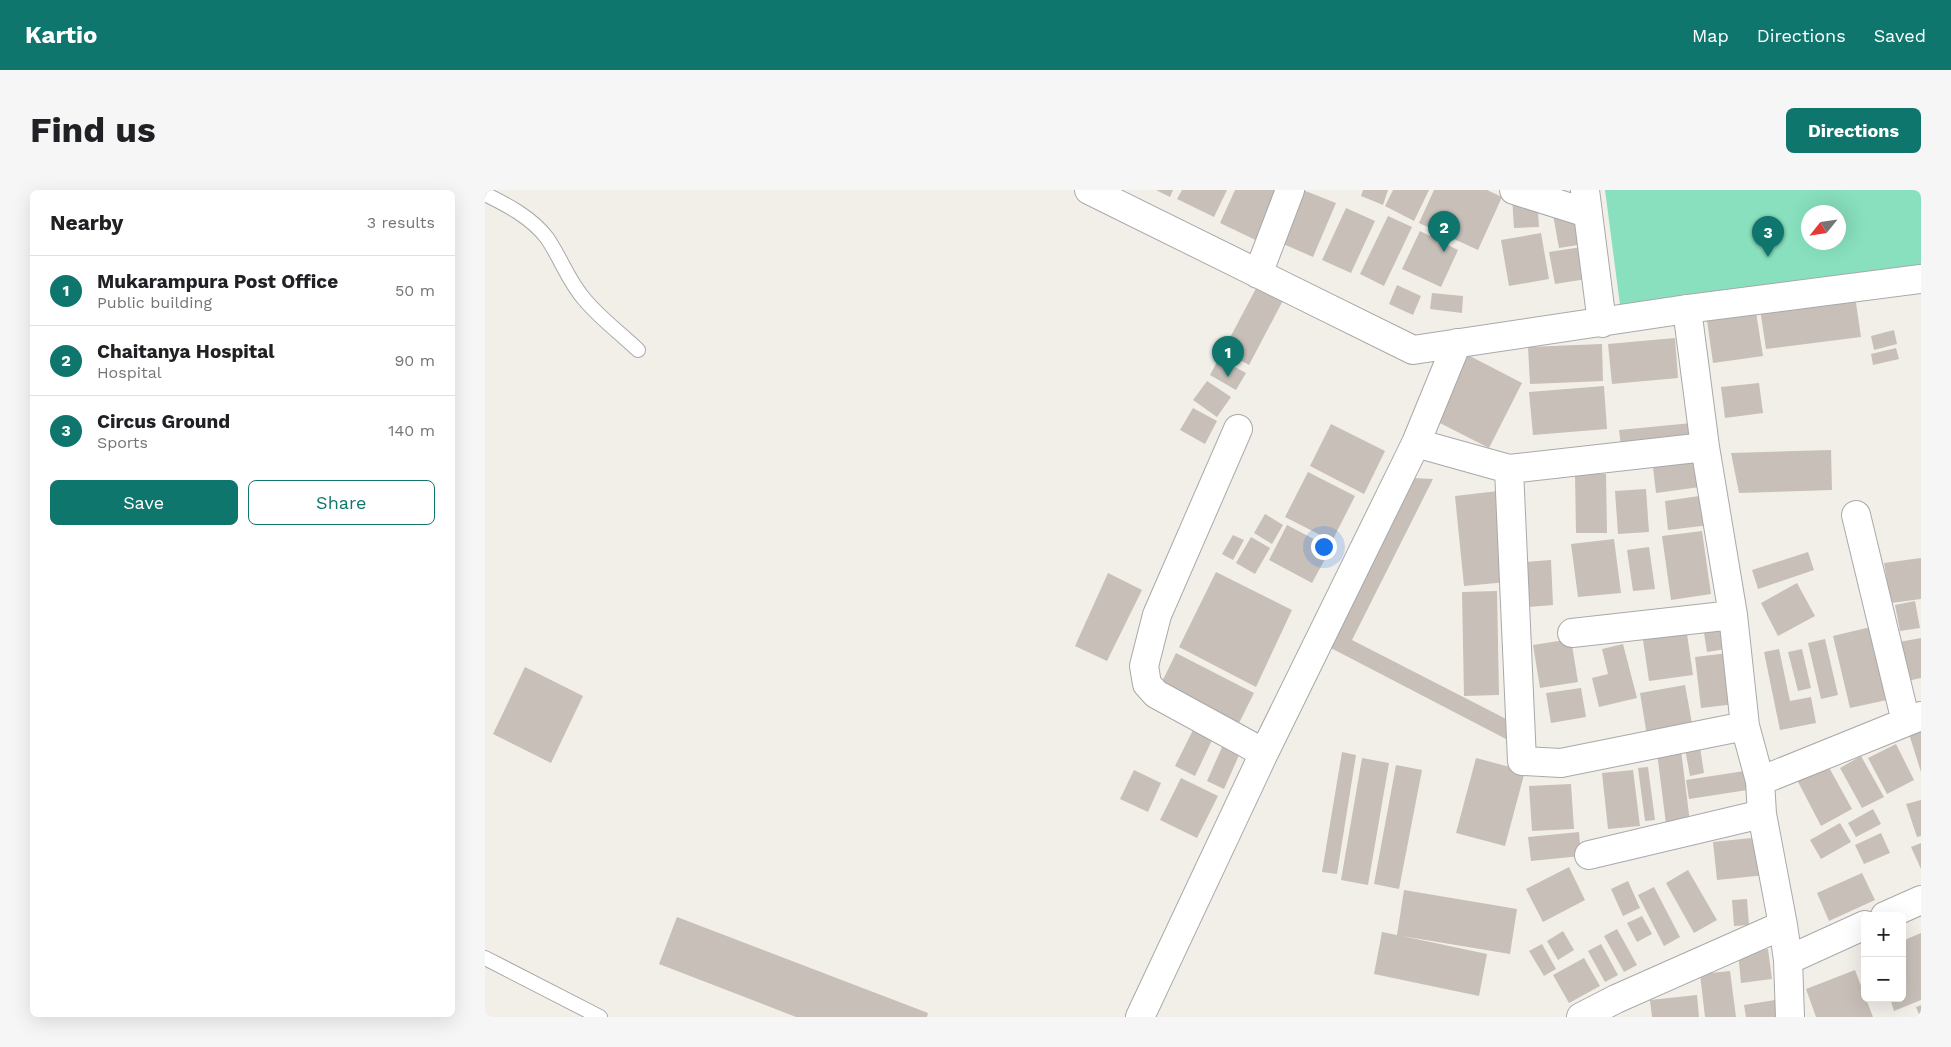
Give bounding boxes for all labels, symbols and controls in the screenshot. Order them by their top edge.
text: Kartio [25,21,97,49]
text: Map [1692,25,1729,46]
text: Directions [1757,25,1846,46]
text: Saved [1874,25,1926,46]
button: Directions [1786,108,1921,153]
text: Find us [30,109,156,151]
north arrow [1801,205,1846,250]
text: Nearby [50,210,123,235]
pin: 2 [1428,211,1460,252]
text: 3 results [367,213,435,232]
pin: 3 [1752,216,1784,257]
text: Mukarampura Post Office [97,270,338,293]
text: 1 [63,281,69,300]
text: 50 m [395,281,435,300]
text: Public building [97,293,212,312]
pin: 1 [1212,336,1244,377]
text: Chaitanya Hospital [97,340,275,363]
text: 2 [61,351,71,370]
text: 90 m [394,351,435,370]
text: Hospital [97,363,162,382]
text: Circus Ground [97,410,230,433]
text: 3 [61,421,71,440]
text: 140 m [388,421,435,440]
text: Sports [97,433,148,452]
button: Save [50,480,238,525]
button: Share [248,480,435,525]
your location [1311,534,1337,560]
map controls [1861,912,1906,1002]
button: + [1861,912,1906,957]
button: − [1861,957,1906,1002]

